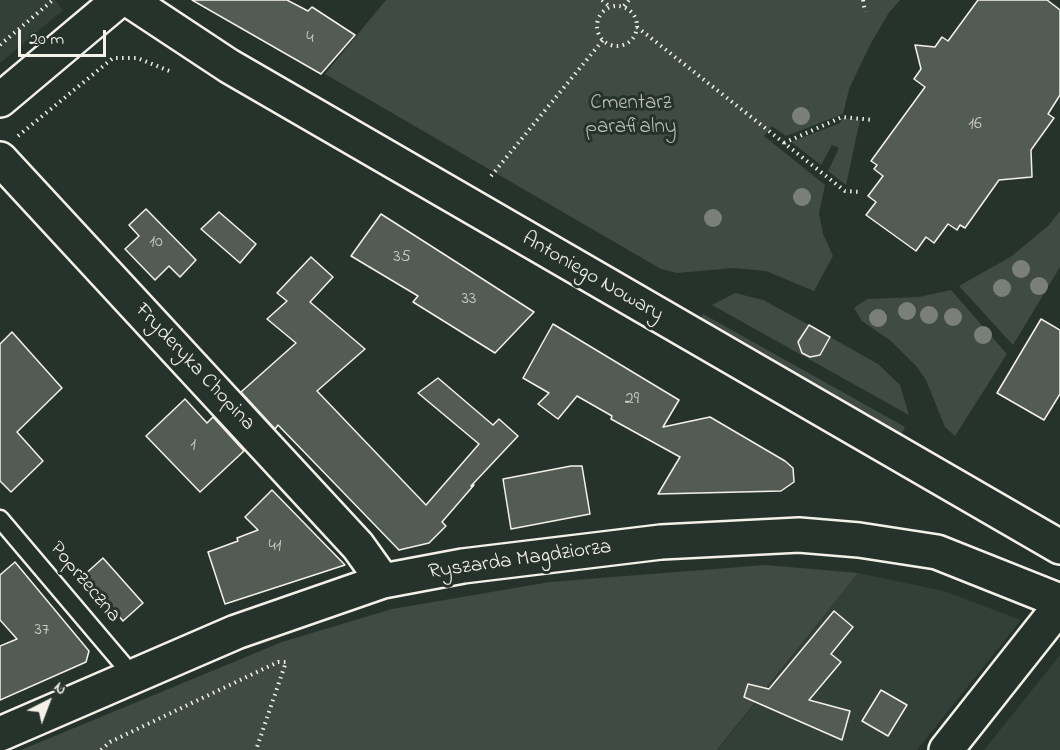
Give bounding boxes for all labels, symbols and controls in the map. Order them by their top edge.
scale bar [21,18,110,56]
text: 20 m [29,27,64,53]
house number: 4 [306,28,314,50]
park label: Cmentarz parafialny [585,92,677,142]
house number: 16 [968,114,982,136]
street label: Antoniego Nowary [517,227,667,329]
house number: 10 [149,232,163,254]
house number: 35 [393,247,411,269]
house number: 33 [462,289,476,311]
street label: Fryderyka Chopina [128,299,260,437]
house number: 29 [625,389,639,411]
house number: 1 [190,435,196,457]
house number: 41 [268,536,282,558]
street label: Ryszarda Magdziorza [427,536,613,586]
street label: Poprzeczna [43,537,125,629]
house number: 37 [35,620,49,642]
north arrow [18,672,78,732]
text: N [48,676,72,701]

